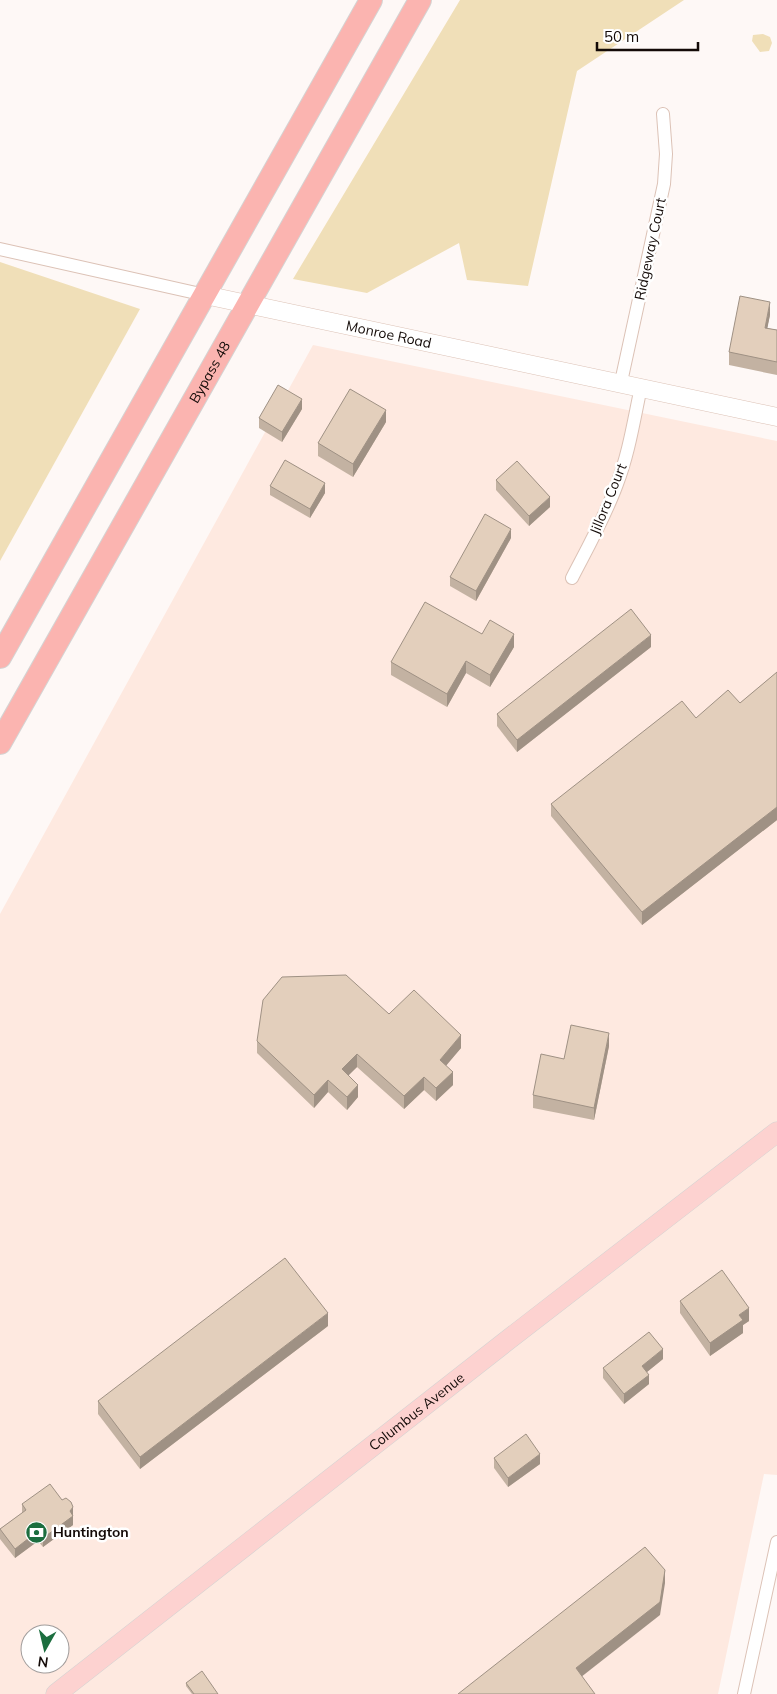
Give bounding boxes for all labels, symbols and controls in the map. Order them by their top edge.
scale bar [597,20,698,52]
text: 50 m [604,27,639,46]
street label: Ridgeway Court [630,196,670,302]
street label: Monroe Road [345,316,433,352]
street label: Bypass 48 [185,338,234,406]
street label: Jillora Court [586,461,630,537]
street label: Columbus Avenue [365,1368,468,1455]
bank icon: Huntington [25,1520,49,1544]
place label: Huntington [53,1523,129,1541]
north arrow [20,1624,70,1674]
text: N [37,1652,50,1672]

